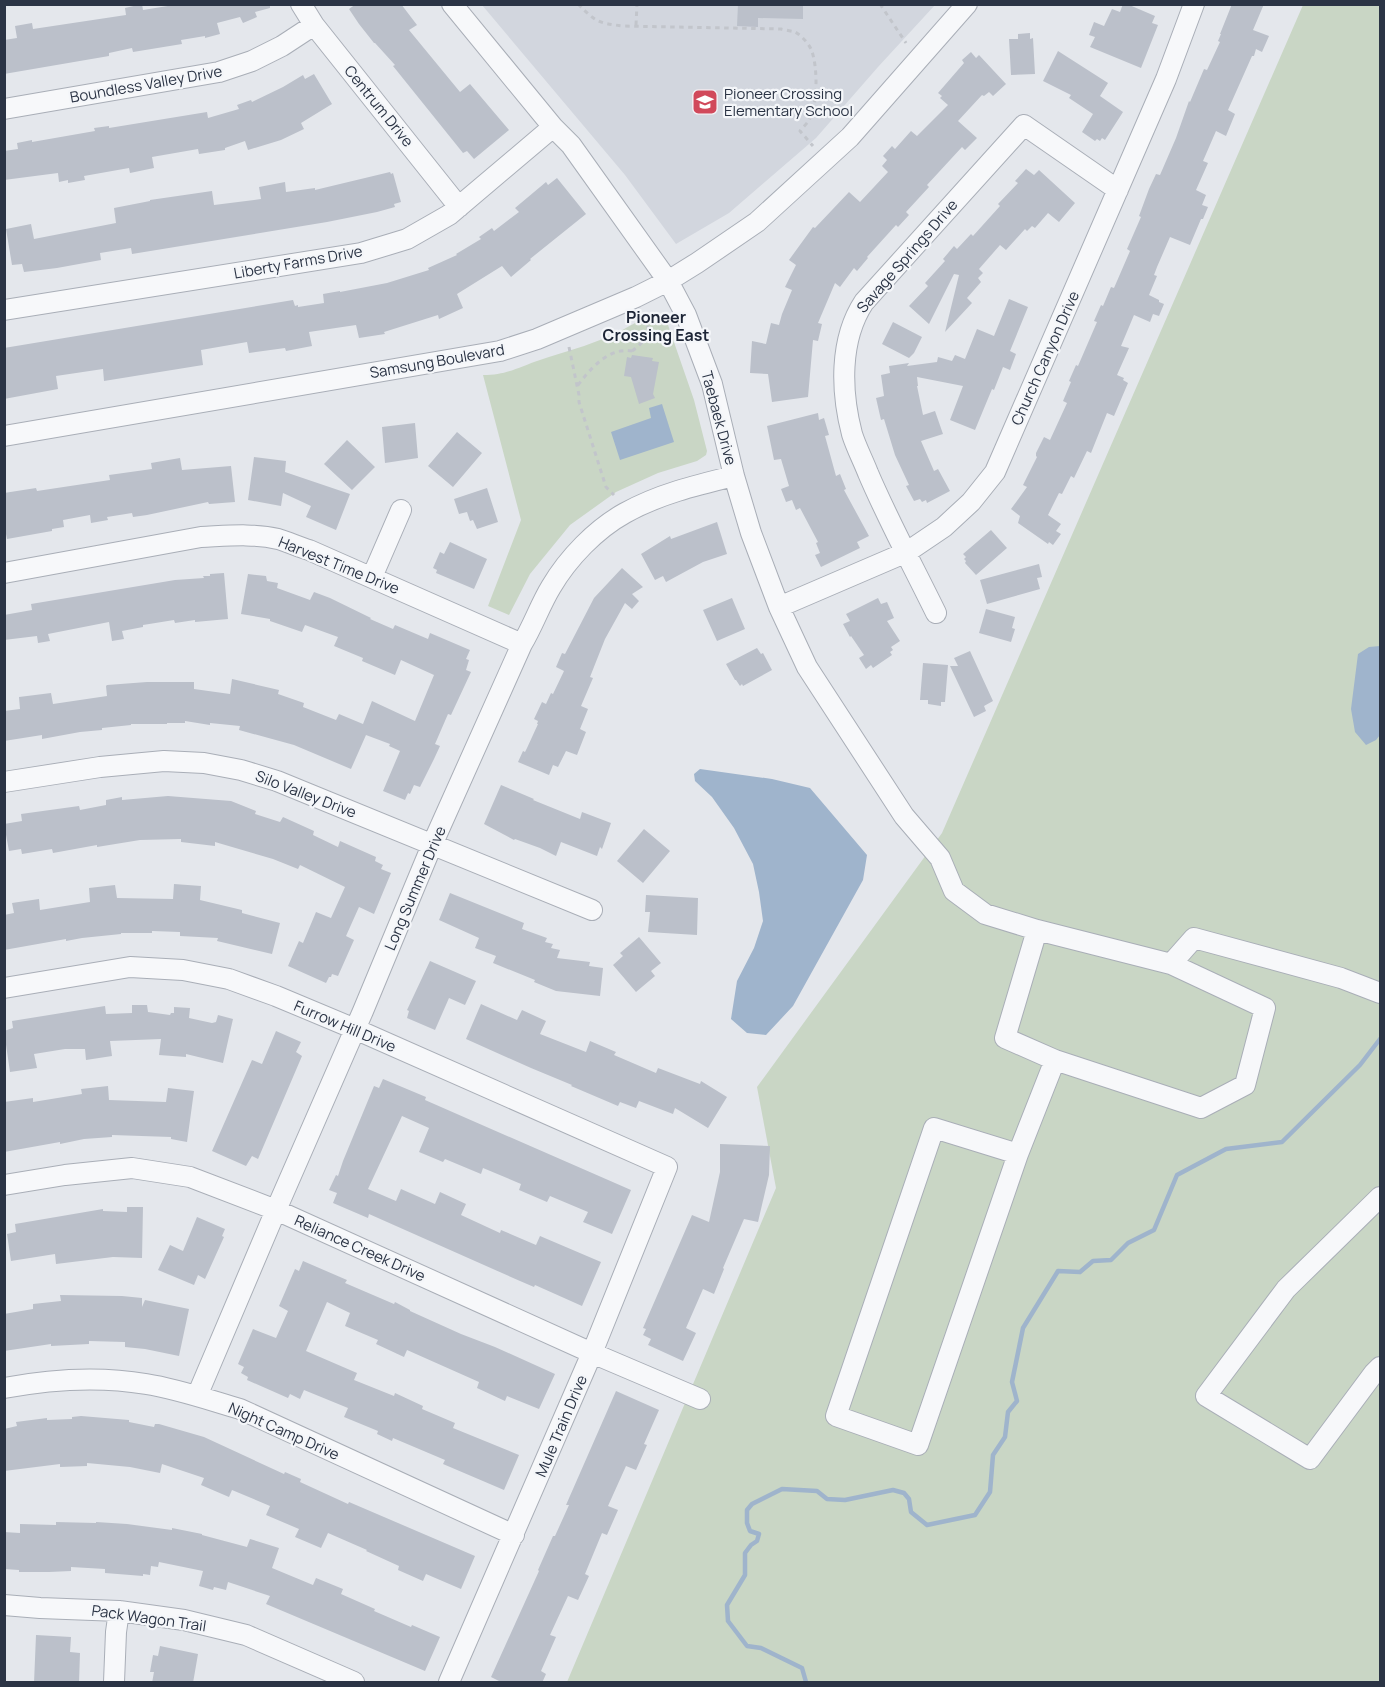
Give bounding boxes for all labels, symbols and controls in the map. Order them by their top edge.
street label: Boundless Valley Drive [68,60,224,108]
street label: Centrum Drive [340,61,419,151]
place label: Pioneer Crossing Elementary School [724,83,853,121]
school or university icon: Pioneer Crossing Elementary School [690,87,720,117]
street label: Savage Springs Drive [852,195,962,317]
street label: Liberty Farms Drive [232,240,364,284]
street label: Church Canyon Drive [1006,287,1084,429]
district label: Pioneer Crossing East [603,306,709,346]
street label: Samsung Boulevard [368,339,506,383]
street label: Taebaek Drive [696,369,742,468]
street label: Harvest Time Drive [275,531,403,599]
street label: Silo Valley Drive [253,765,360,823]
street label: Long Summer Drive [379,822,451,953]
street label: Furrow Hill Drive [291,995,400,1057]
street label: Reliance Creek Drive [291,1210,429,1286]
street label: Mule Train Drive [530,1372,592,1480]
street label: Night Camp Drive [225,1397,343,1465]
street label: Pack Wagon Trail [90,1600,208,1636]

